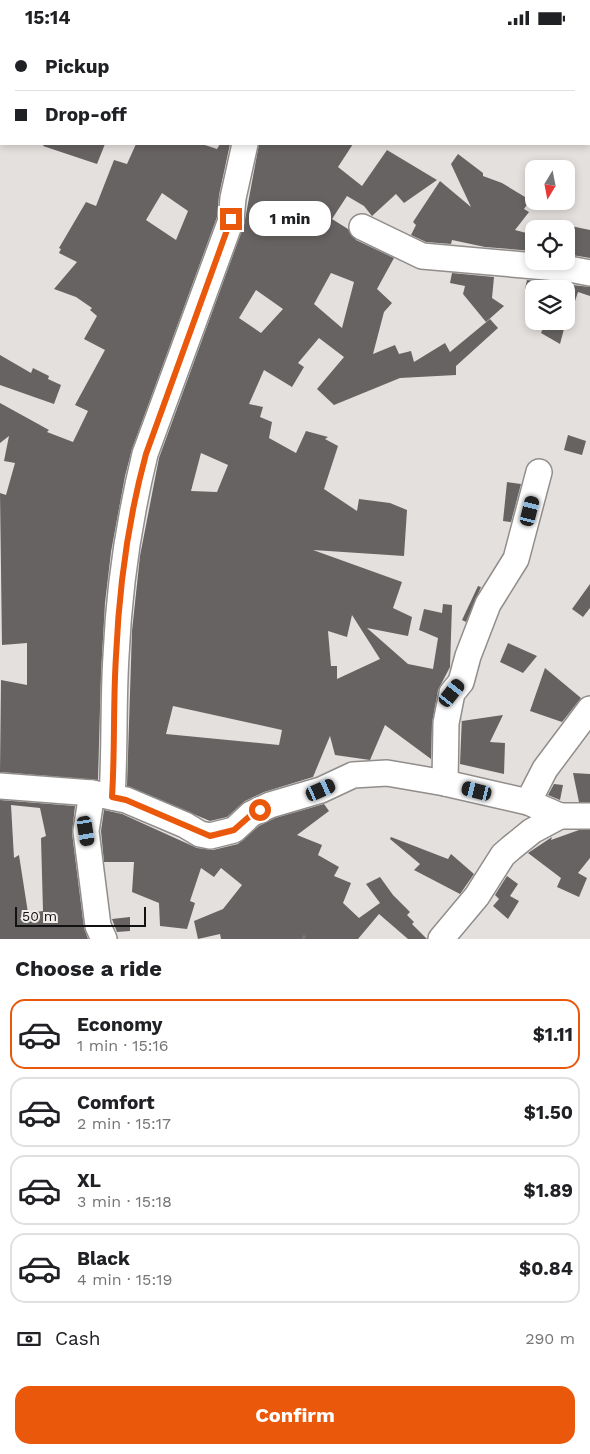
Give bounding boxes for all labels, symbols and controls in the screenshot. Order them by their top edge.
text: 15:14 [25,6,70,29]
text: Pickup [45,55,109,78]
text: Drop-off [45,103,127,126]
north arrow [525,160,575,210]
map controls [525,160,575,330]
callout: 1 min [248,201,331,237]
route end [220,208,242,230]
text: 1 min [269,209,311,228]
button: locate [525,220,575,270]
button: layers [525,280,575,330]
car [519,495,540,527]
car [436,677,467,709]
car [304,777,337,803]
car [460,780,493,802]
route start [249,799,271,821]
car [76,815,95,847]
scale bar [15,904,146,927]
text: 50 m [22,908,57,924]
text: Choose a ride [15,956,162,981]
icon: car [17,1012,62,1057]
text: Economy [77,1013,162,1036]
text: $1.11 [533,1023,573,1046]
text: 1 min · 15:16 [77,1036,169,1055]
icon: car [17,1090,62,1135]
text: Comfort [77,1091,155,1114]
text: $1.50 [524,1101,573,1124]
text: 2 min · 15:17 [77,1114,171,1133]
icon: car [17,1168,62,1213]
text: XL [77,1169,101,1192]
text: $1.89 [524,1179,573,1202]
text: 3 min · 15:18 [77,1192,172,1211]
icon: car [17,1246,62,1291]
text: Black [77,1247,130,1270]
text: $0.84 [519,1257,573,1280]
text: 4 min · 15:19 [77,1270,172,1289]
icon: cash [15,1325,43,1353]
text: Cash [55,1327,101,1350]
text: 290 m [525,1329,575,1348]
button: Confirm [15,1386,575,1444]

